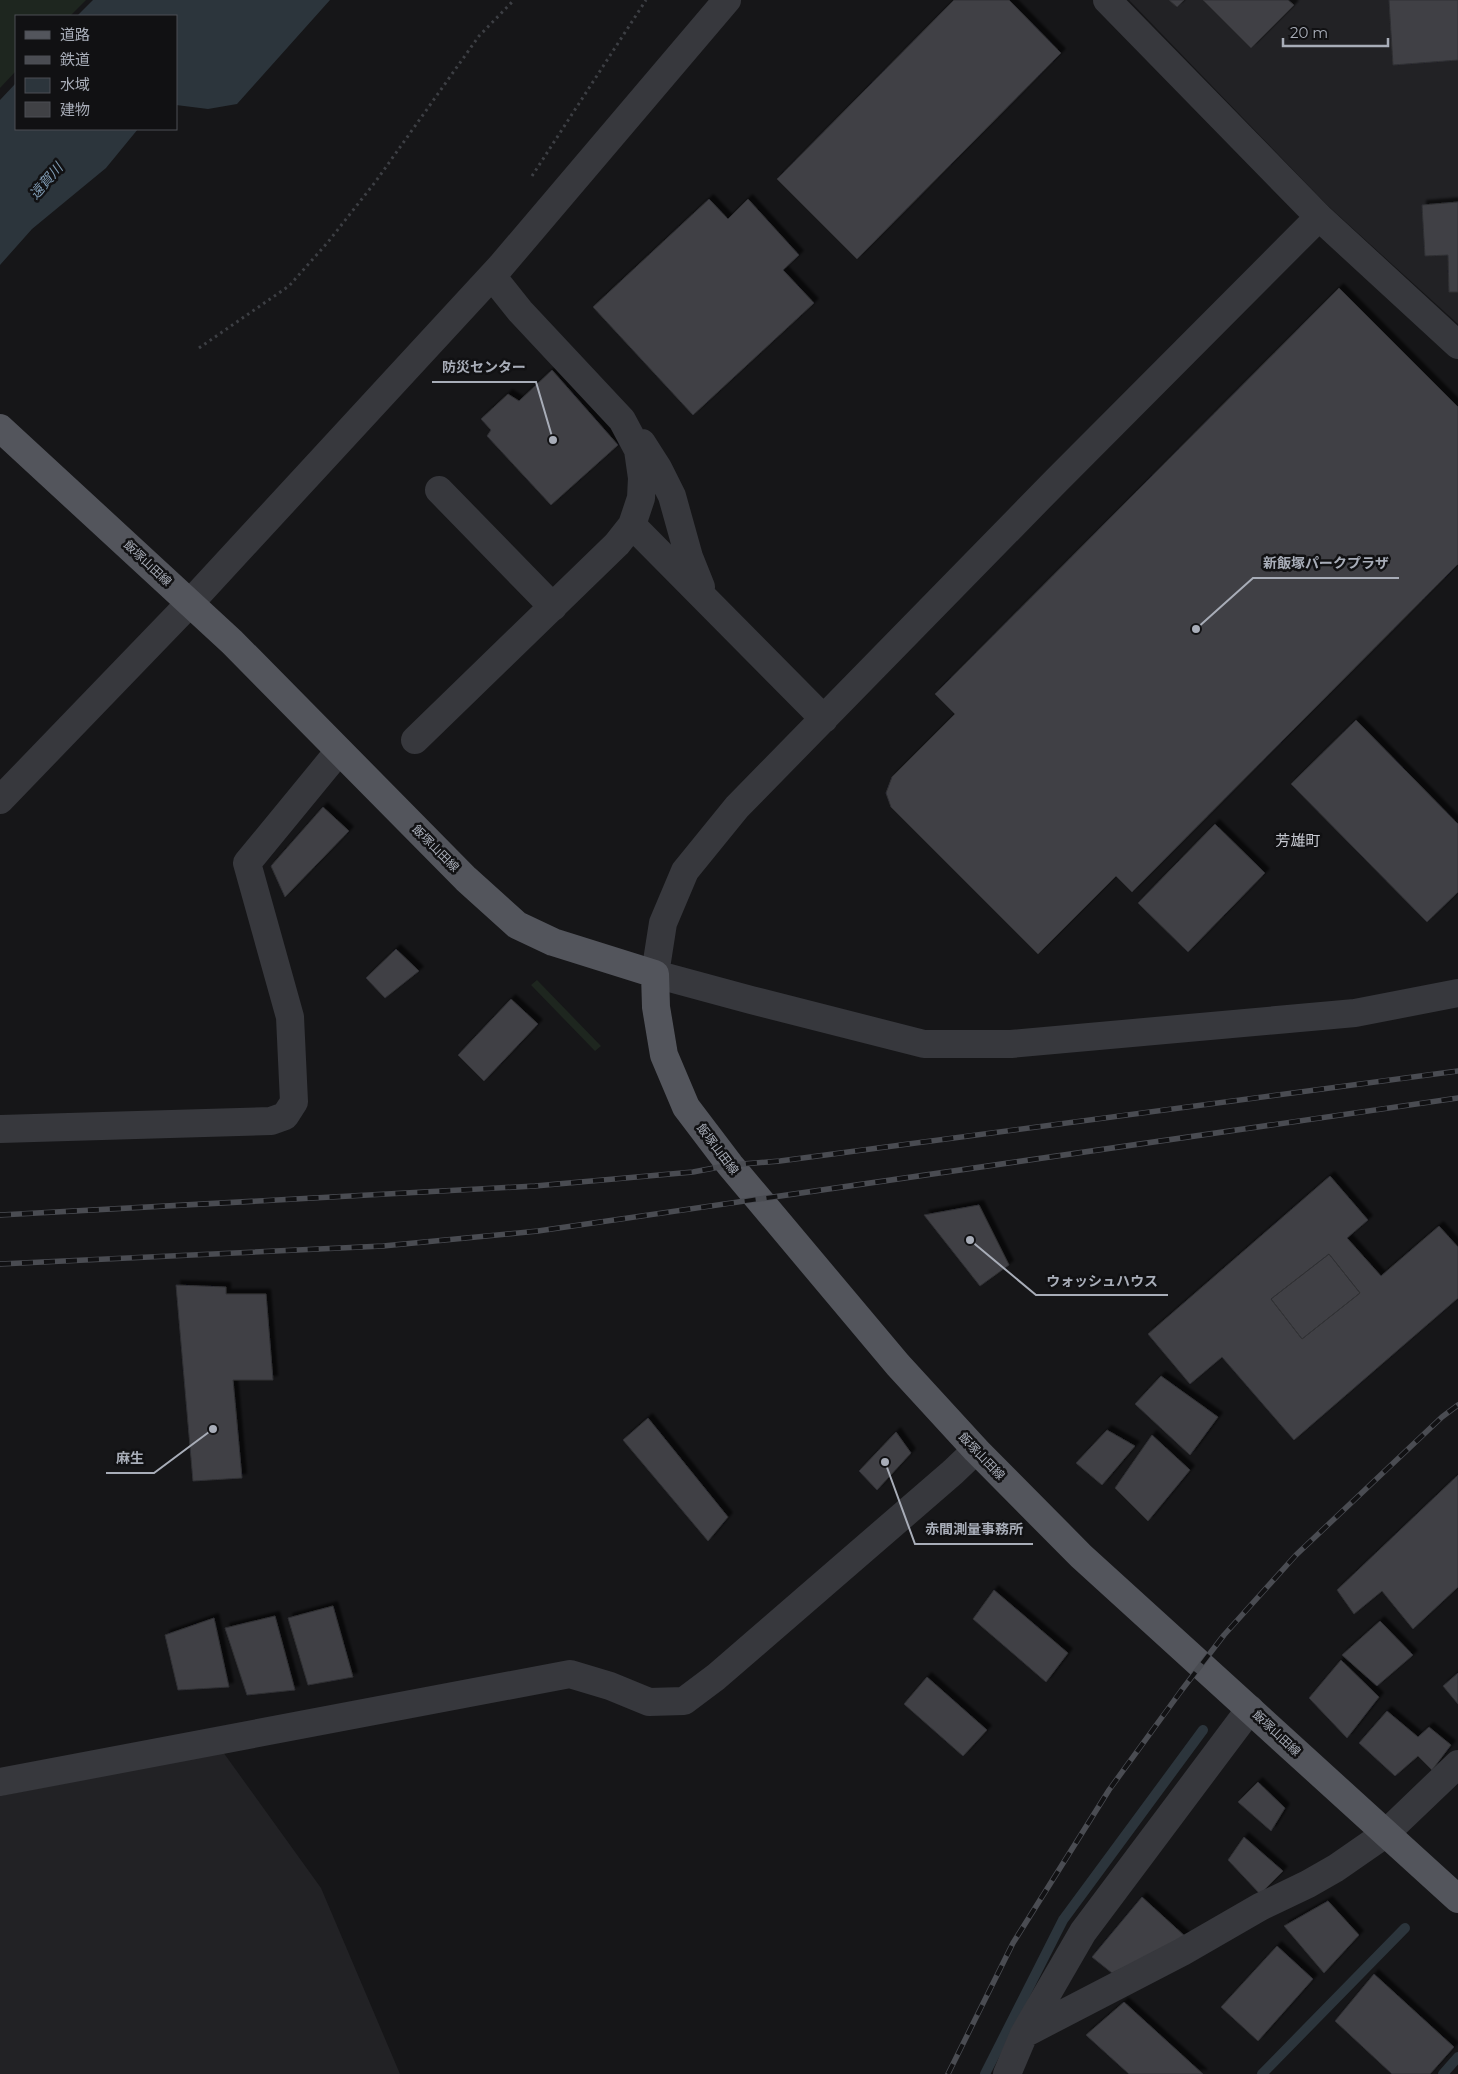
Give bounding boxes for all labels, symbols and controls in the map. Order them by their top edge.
legend [15,15,178,130]
scale bar [1283,15,1388,47]
text: 20 m [1290,23,1328,42]
text: 道路 [60,25,90,44]
text: 鉄道 [60,50,90,69]
text: 水域 [60,75,90,94]
text: 建物 [60,100,90,119]
water label: 遠賀川 [25,158,68,203]
callout: 防災センター [432,353,536,382]
text: 防災センター [442,358,526,376]
street label: 飯塚山田線 [121,537,175,589]
callout: 新飯塚パークプラザ [1253,549,1399,578]
text: 新飯塚パークプラザ [1263,554,1389,572]
street label: 飯塚山田線 [409,821,463,875]
district label: 芳雄町 [1275,831,1321,850]
street label: 飯塚山田線 [694,1121,742,1177]
callout: ウォッシュハウス [1036,1266,1168,1295]
text: ウォッシュハウス [1046,1272,1158,1290]
street label: 飯塚山田線 [956,1429,1008,1483]
callout: 麻生 [106,1444,154,1473]
text: 麻生 [116,1449,144,1467]
callout: 赤間測量事務所 [915,1515,1033,1544]
text: 赤間測量事務所 [925,1520,1023,1538]
street label: 飯塚山田線 [1250,1707,1304,1759]

